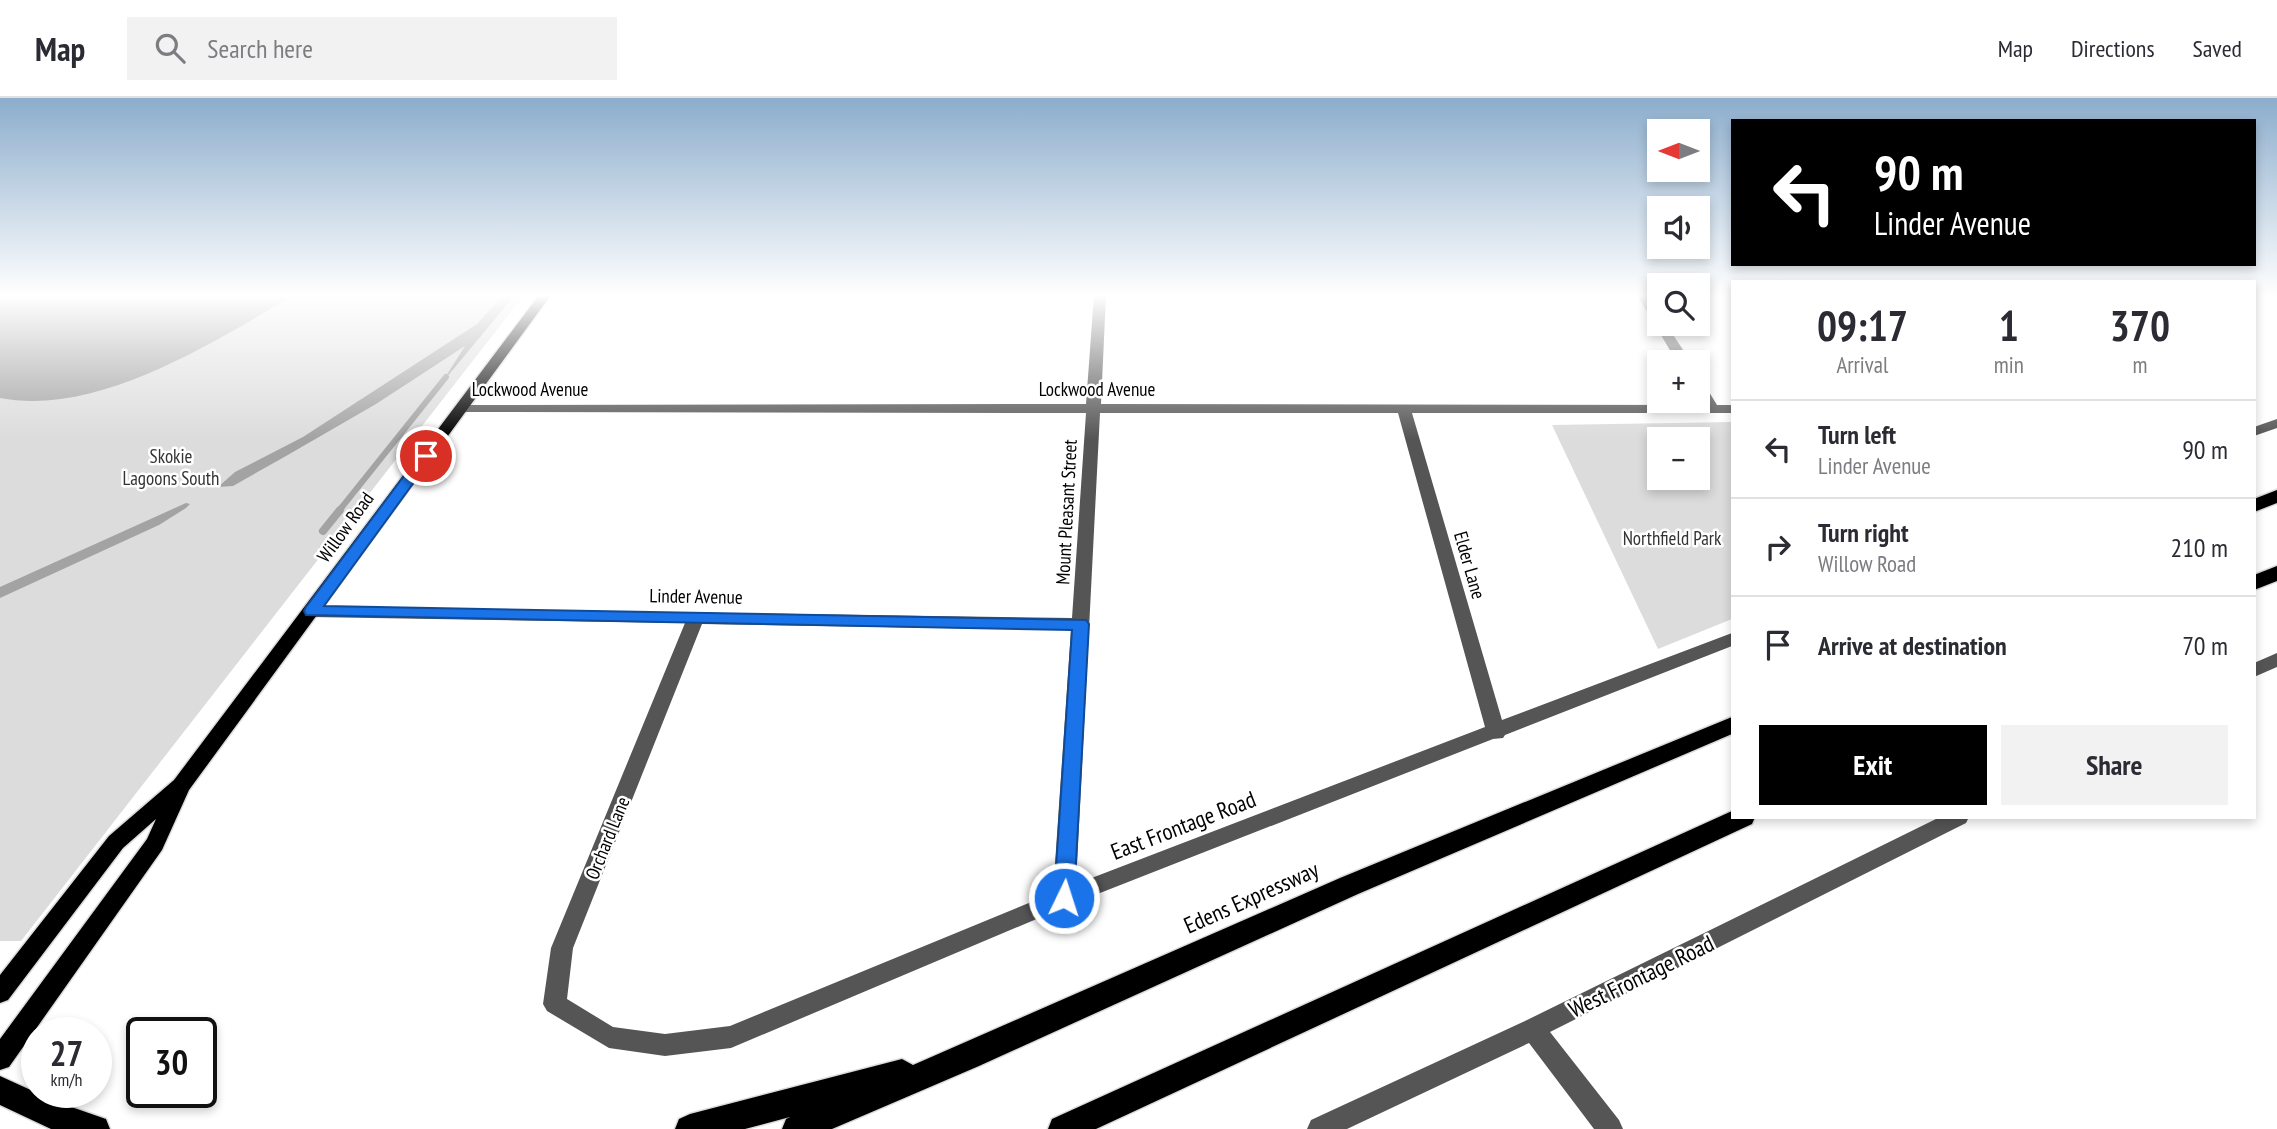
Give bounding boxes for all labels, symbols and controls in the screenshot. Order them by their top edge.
search box [127,17,617,80]
text: Map [35,27,85,70]
icon: search [151,29,189,67]
text: Search here [207,32,313,65]
text: Map [1998,33,2033,64]
text: Directions [2071,33,2155,64]
text: Saved [2193,33,2242,64]
north arrow [1647,119,1710,182]
map controls [1647,119,1710,490]
text: 90 m [1874,140,1963,204]
icon: left [1759,147,1850,238]
button: sound [1647,196,1710,259]
text: Linder Avenue [1874,202,2031,244]
button: search [1647,273,1710,336]
text: 09:17 [1817,298,1908,353]
text: 1 [1999,298,2019,353]
text: 370 [2110,298,2170,353]
button: + [1647,350,1710,413]
text: Arrival [1836,350,1888,379]
text: min [1994,350,2024,379]
text: m [2132,350,2147,379]
street label: Lockwood Avenue [472,377,588,401]
street label: Lockwood Avenue [1039,377,1155,401]
text: Turn left [1818,418,1896,451]
pin [396,426,456,486]
button: − [1647,427,1710,490]
icon: left [1759,430,1797,468]
text: 90 m [2182,433,2228,466]
icon: arrive [407,437,445,475]
street label: Mount Pleasant Street [1050,438,1082,585]
park label: Skokie Lagoons South [123,444,219,490]
text: Linder Avenue [1818,451,1931,480]
street label: Willow Road [311,487,379,567]
text: Turn right [1818,516,1909,549]
park label: Northfield Park [1623,526,1722,550]
street label: Elder Lane [1449,528,1491,602]
icon: right [1759,528,1797,566]
text: 210 m [2170,531,2228,564]
text: Willow Road [1818,549,1916,578]
street label: Linder Avenue [649,583,743,609]
icon: arrive [1759,626,1797,664]
text: Arrive at destination [1818,629,2007,662]
text: 70 m [2182,629,2228,662]
button: Exit [1759,725,1987,805]
button: Share [2001,725,2228,805]
street label: East Frontage Road [1106,784,1260,866]
street label: Orchard Lane [580,793,635,883]
street label: Edens Expressway [1179,854,1323,940]
position arrow [1027,861,1101,935]
street label: West Frontage Road [1564,928,1718,1024]
speed limit sign: 30 [126,1017,217,1108]
text: 27 [50,1030,83,1076]
text: km/h [51,1068,82,1091]

